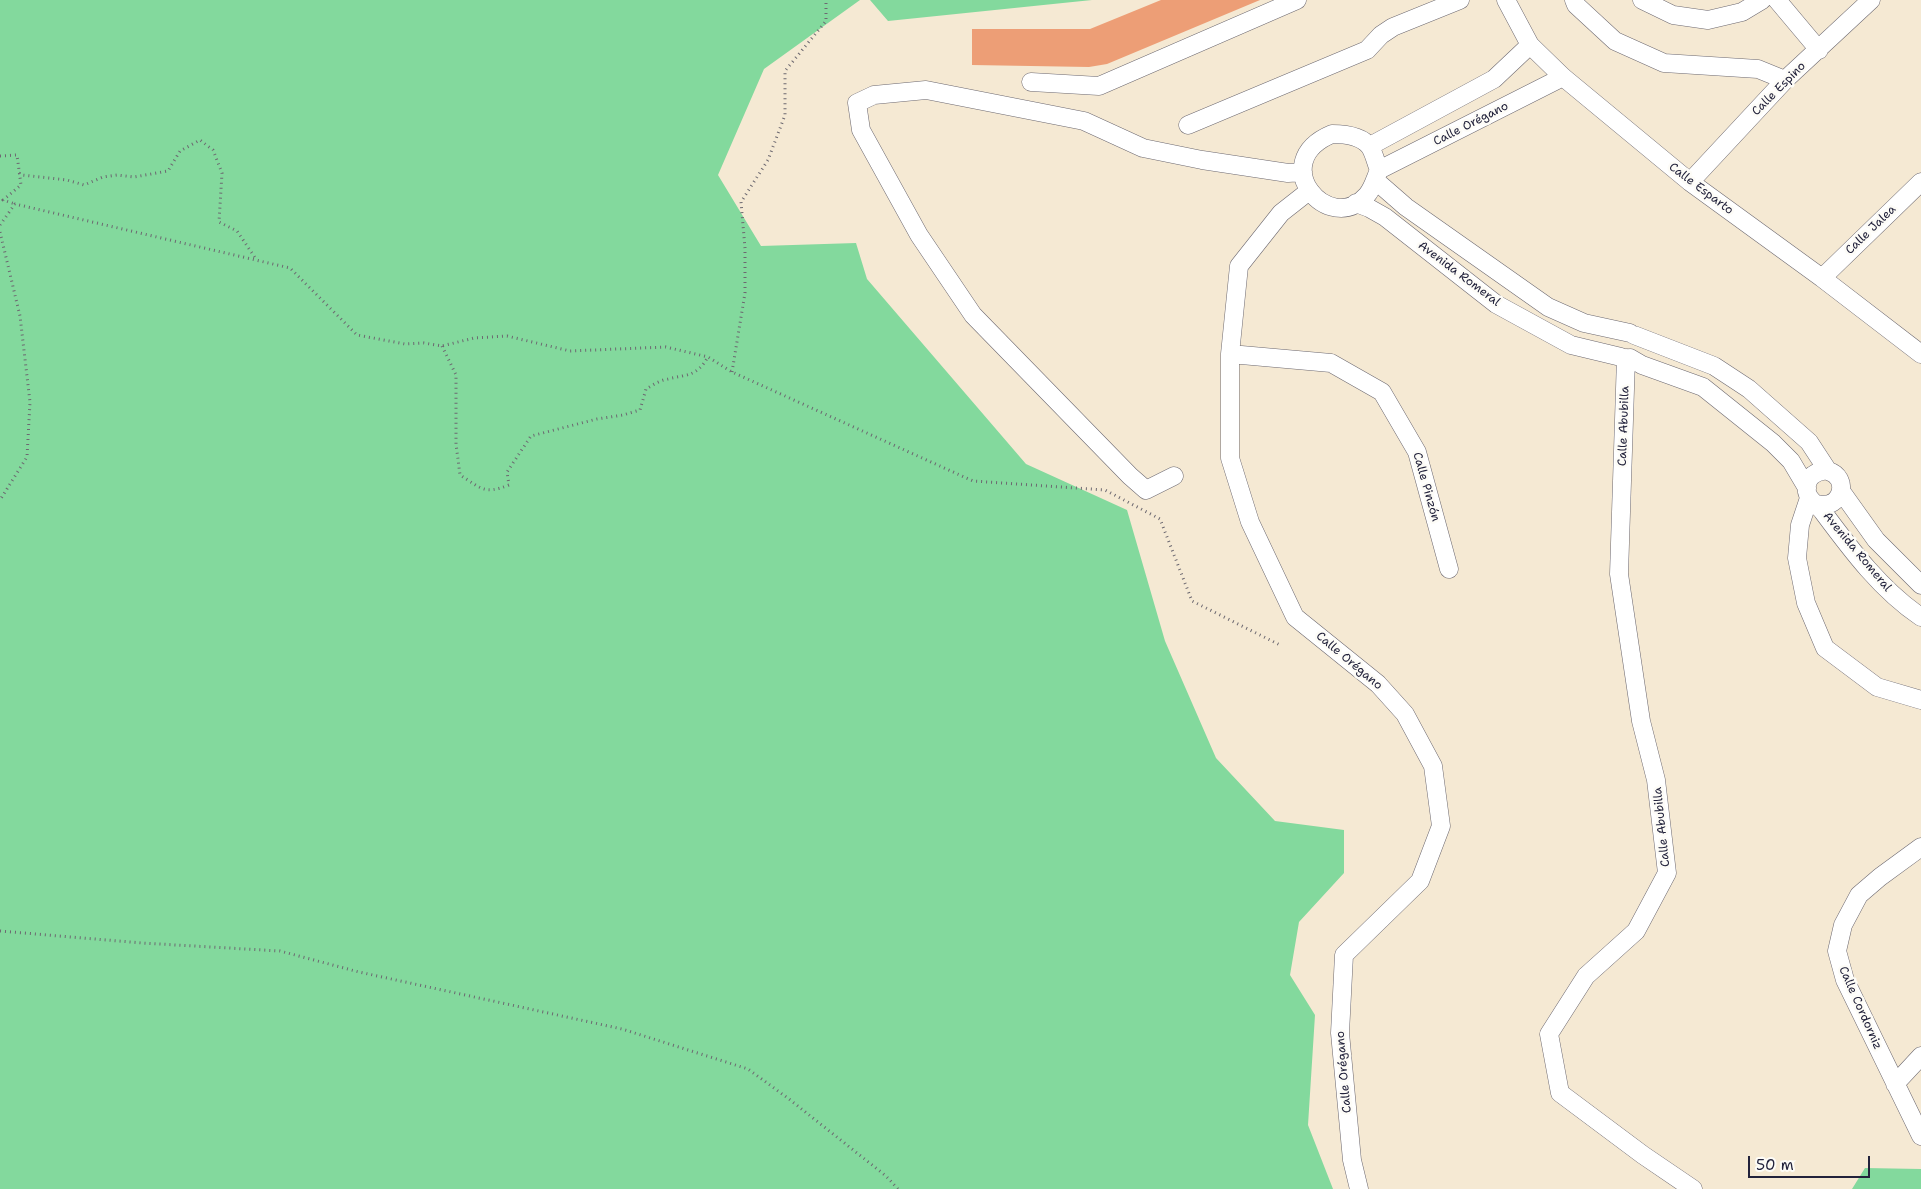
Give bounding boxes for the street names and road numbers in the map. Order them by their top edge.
street label: Calle Espino [1749,59,1809,119]
street label: Calle Orégano [1431,99,1511,149]
street label: Calle Esparto [1666,160,1736,218]
street label: Calle Jalea [1843,202,1899,258]
street label: Avenida Romeral [1415,238,1503,310]
street label: Calle Abubilla [1615,386,1633,466]
street label: Calle Pinzón [1409,451,1443,523]
street label: Avenida Romeral [1820,509,1894,595]
street label: Calle Orégano [1313,629,1385,693]
street label: Calle Abubilla [1651,786,1673,868]
street label: Calle Cordorniz [1835,964,1885,1052]
street label: Calle Orégano [1333,1030,1355,1114]

